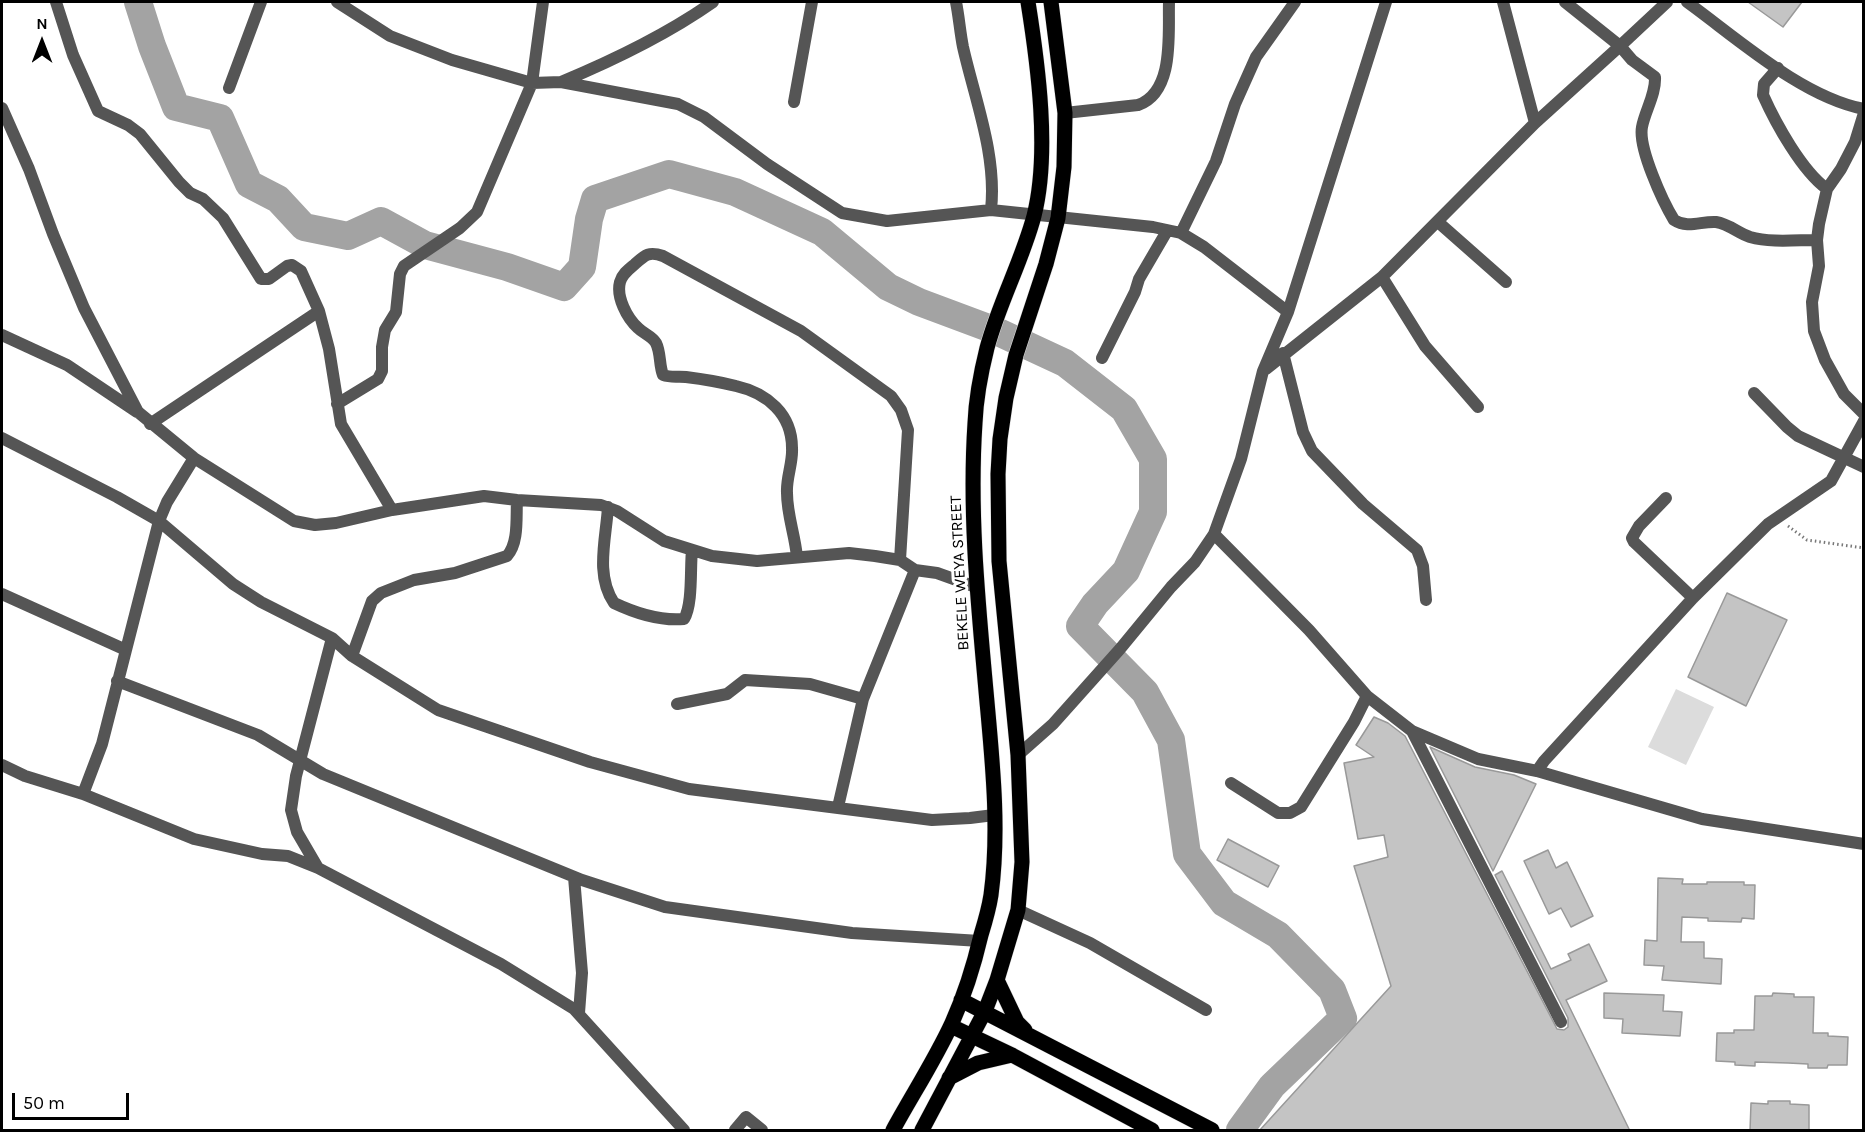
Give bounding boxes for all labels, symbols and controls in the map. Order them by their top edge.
north arrow [12,12,72,72]
text: N [36,14,48,33]
street label: BEKELE WEYA STREET [946,495,974,651]
scale bar [15,1081,132,1119]
text: 50 m [23,1092,65,1114]

